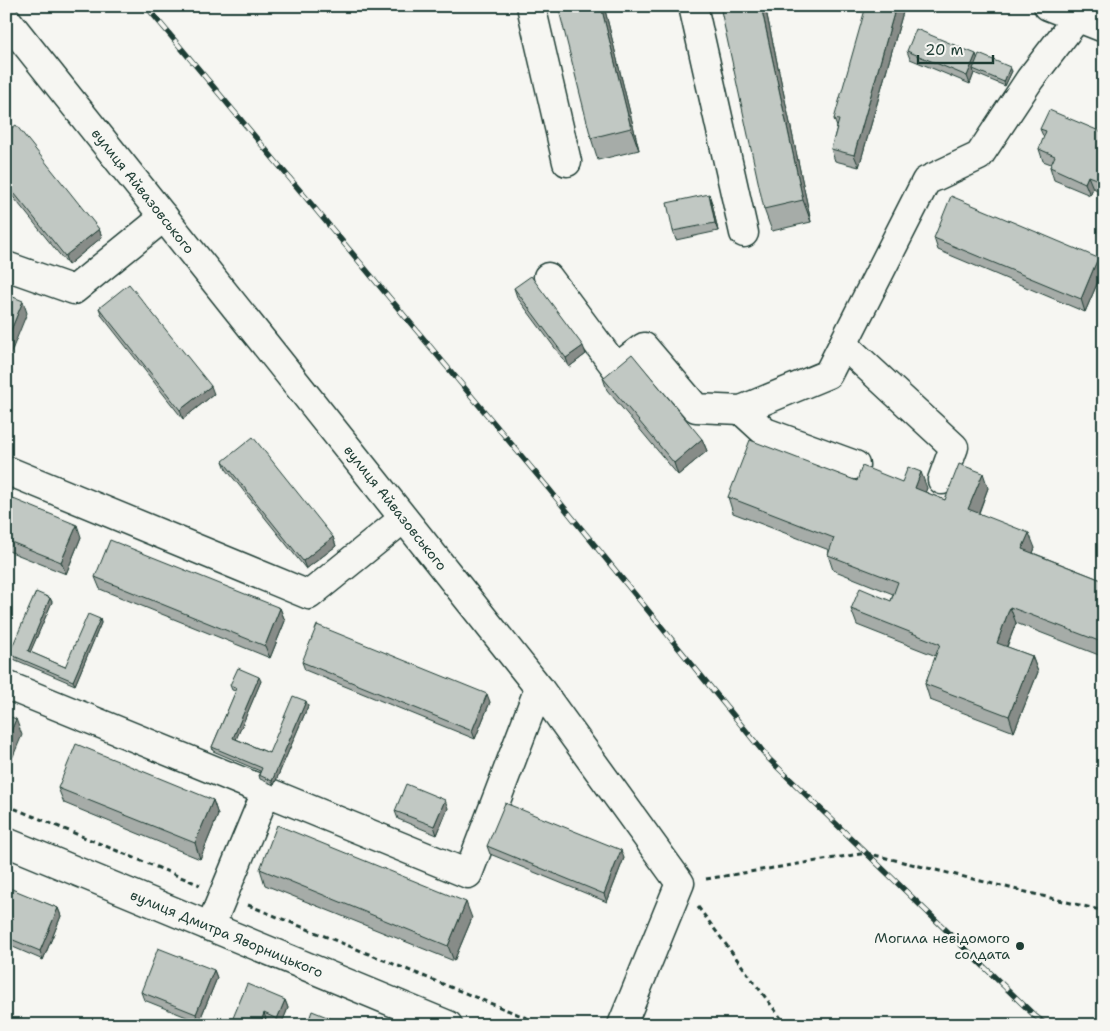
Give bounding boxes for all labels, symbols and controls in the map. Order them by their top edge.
scale bar [918,32,992,64]
text: 20 m [925,40,964,60]
street label: вулиця Айвазовського [88,125,199,257]
street label: вулиця Айвазовського [340,441,451,574]
street label: вулиця Дмитра Яворницького [128,886,326,981]
place label: Могила невідомого солдата [874,929,1010,963]
marker: Могила невідомого солдата [1014,940,1026,952]

